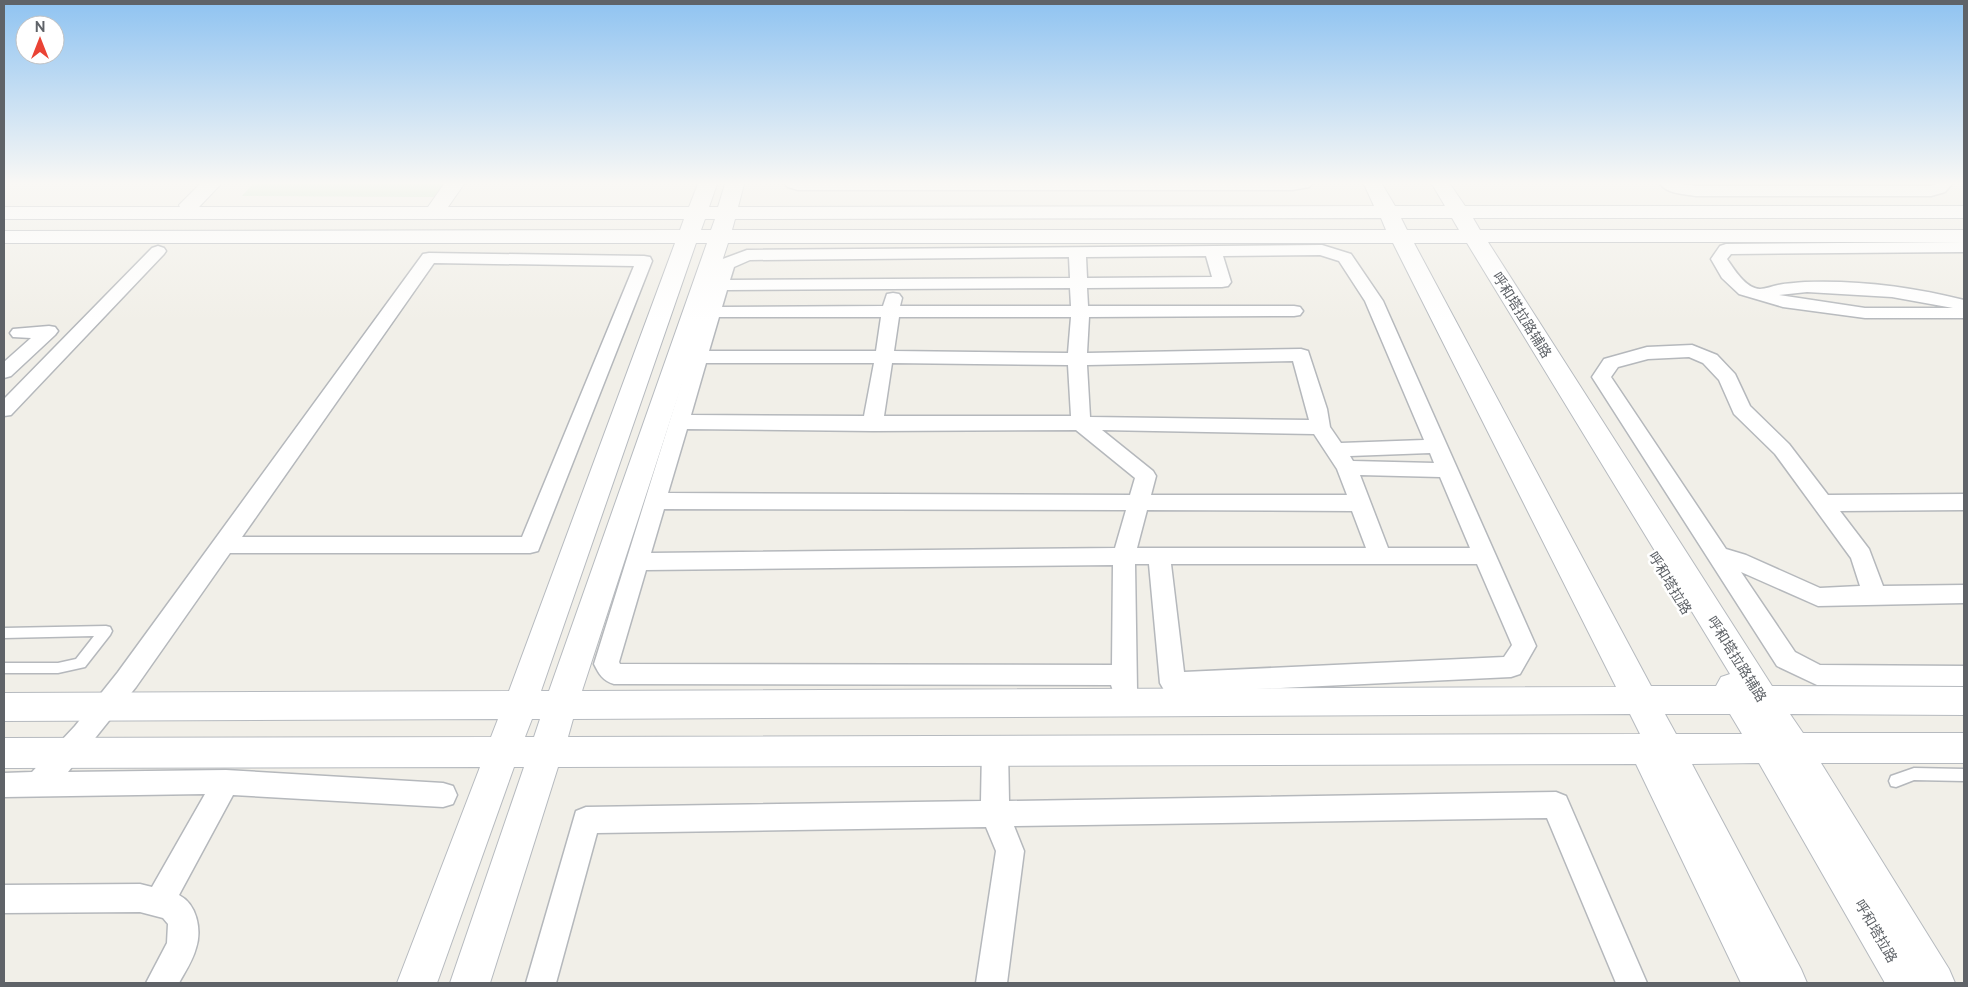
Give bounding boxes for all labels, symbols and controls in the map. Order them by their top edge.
north arrow [15,15,65,65]
text: N [35,19,45,35]
street label: 呼和塔拉路辅路 [1489,269,1555,361]
street label: 呼和塔拉路 [1645,549,1695,617]
street label: 呼和塔拉路辅路 [1704,613,1770,705]
street label: 呼和塔拉路 [1852,897,1900,965]

